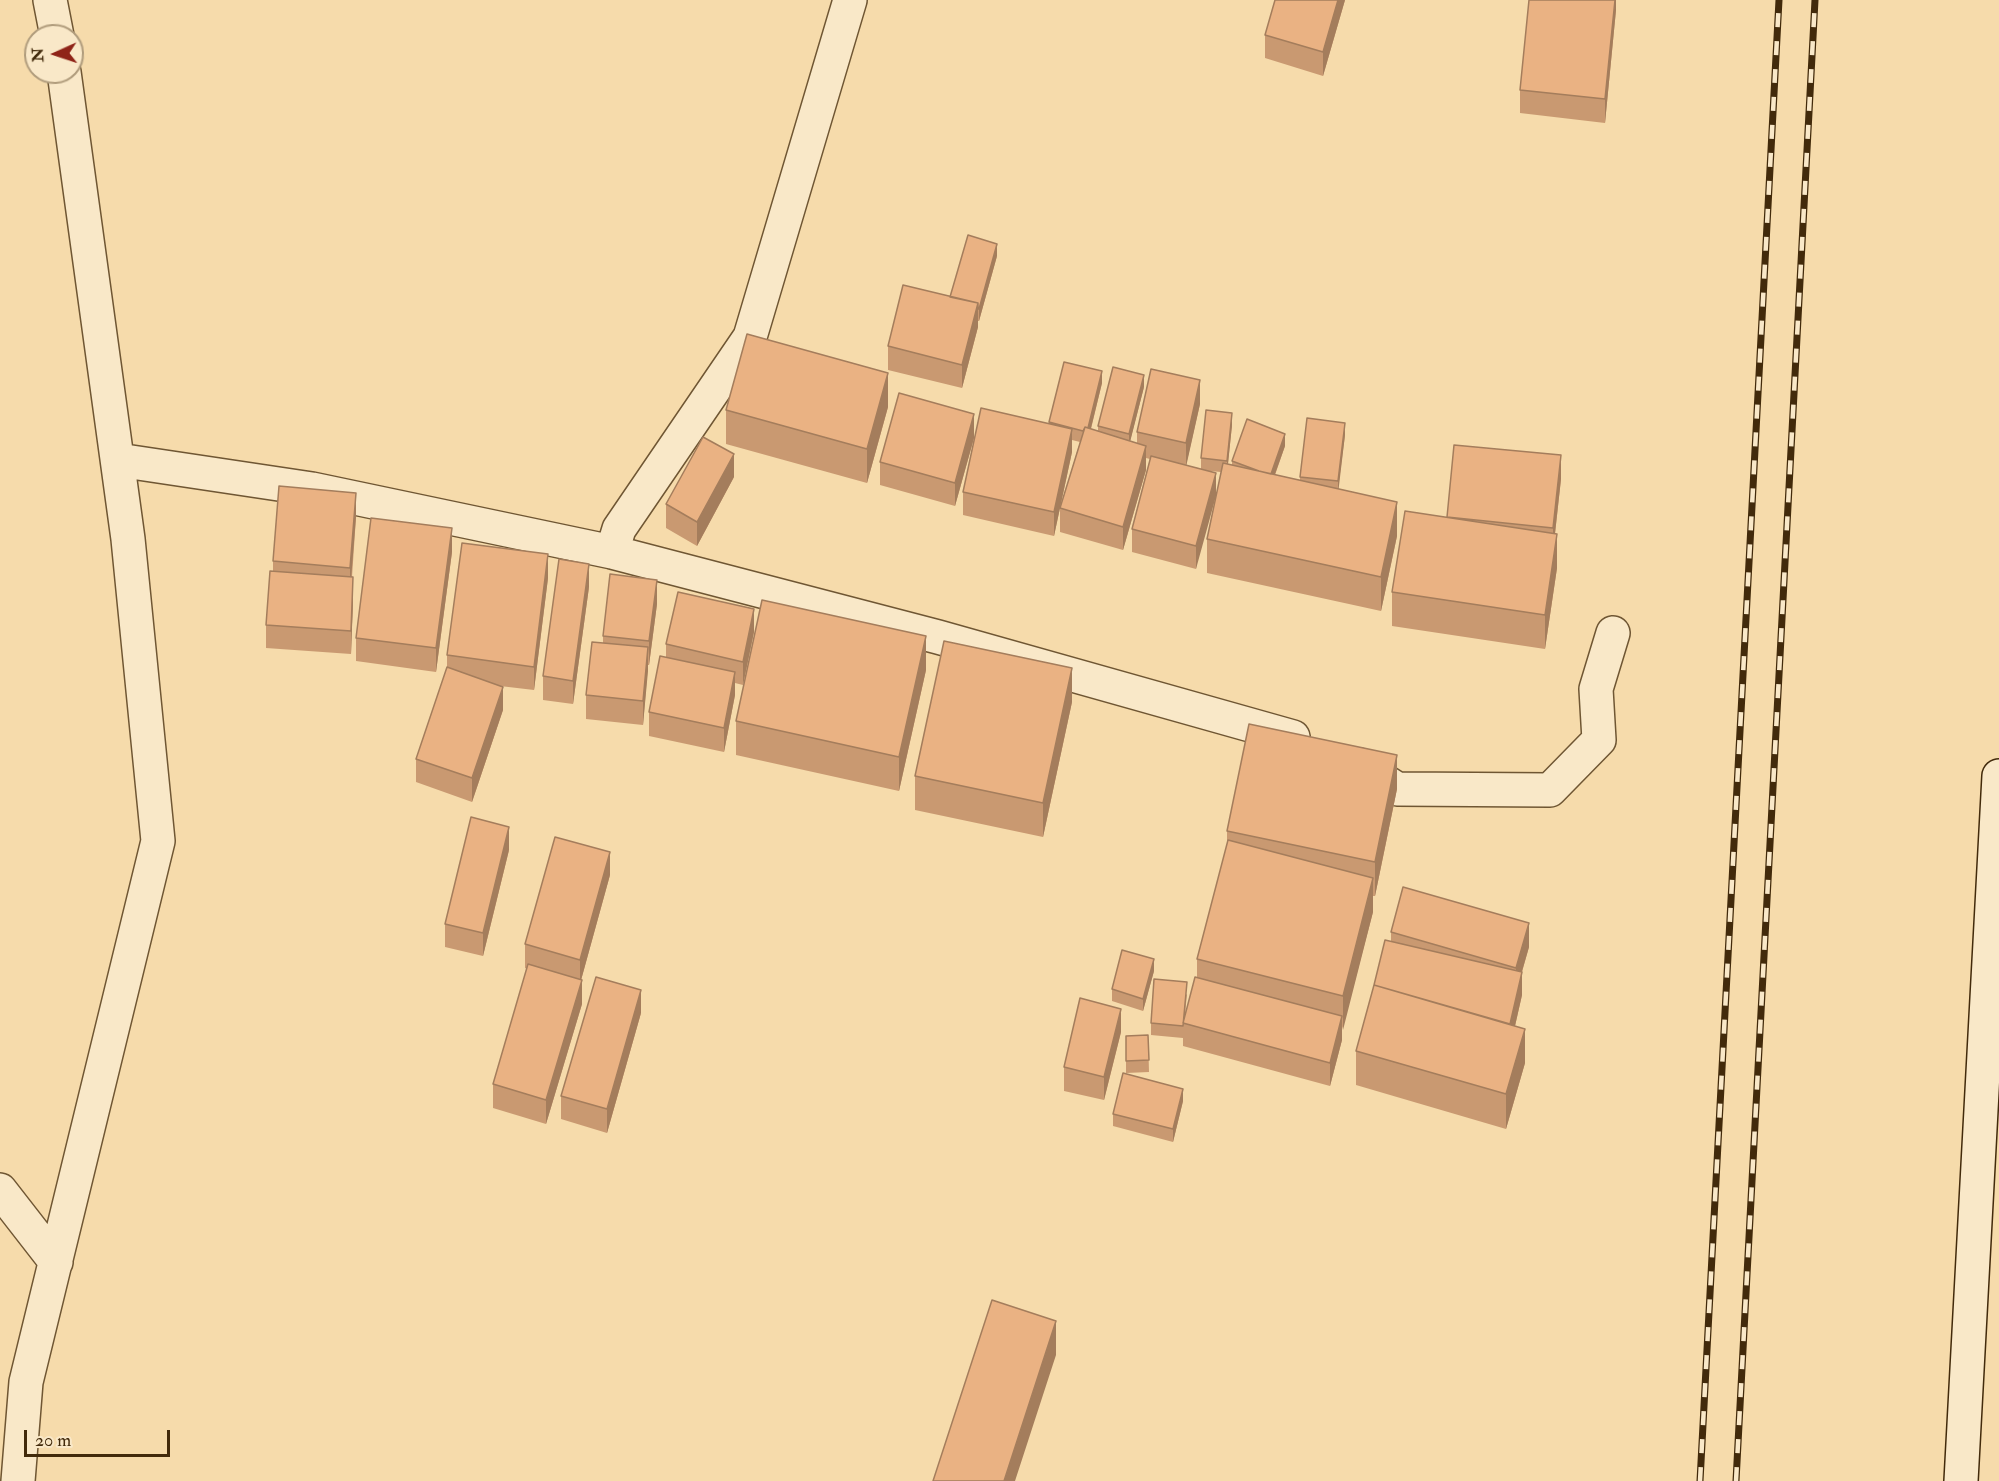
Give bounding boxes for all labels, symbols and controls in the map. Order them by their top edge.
north arrow [24,24,84,84]
text: N [28,47,48,63]
scale bar [27,1418,172,1456]
text: 20 m [35,1429,71,1452]

